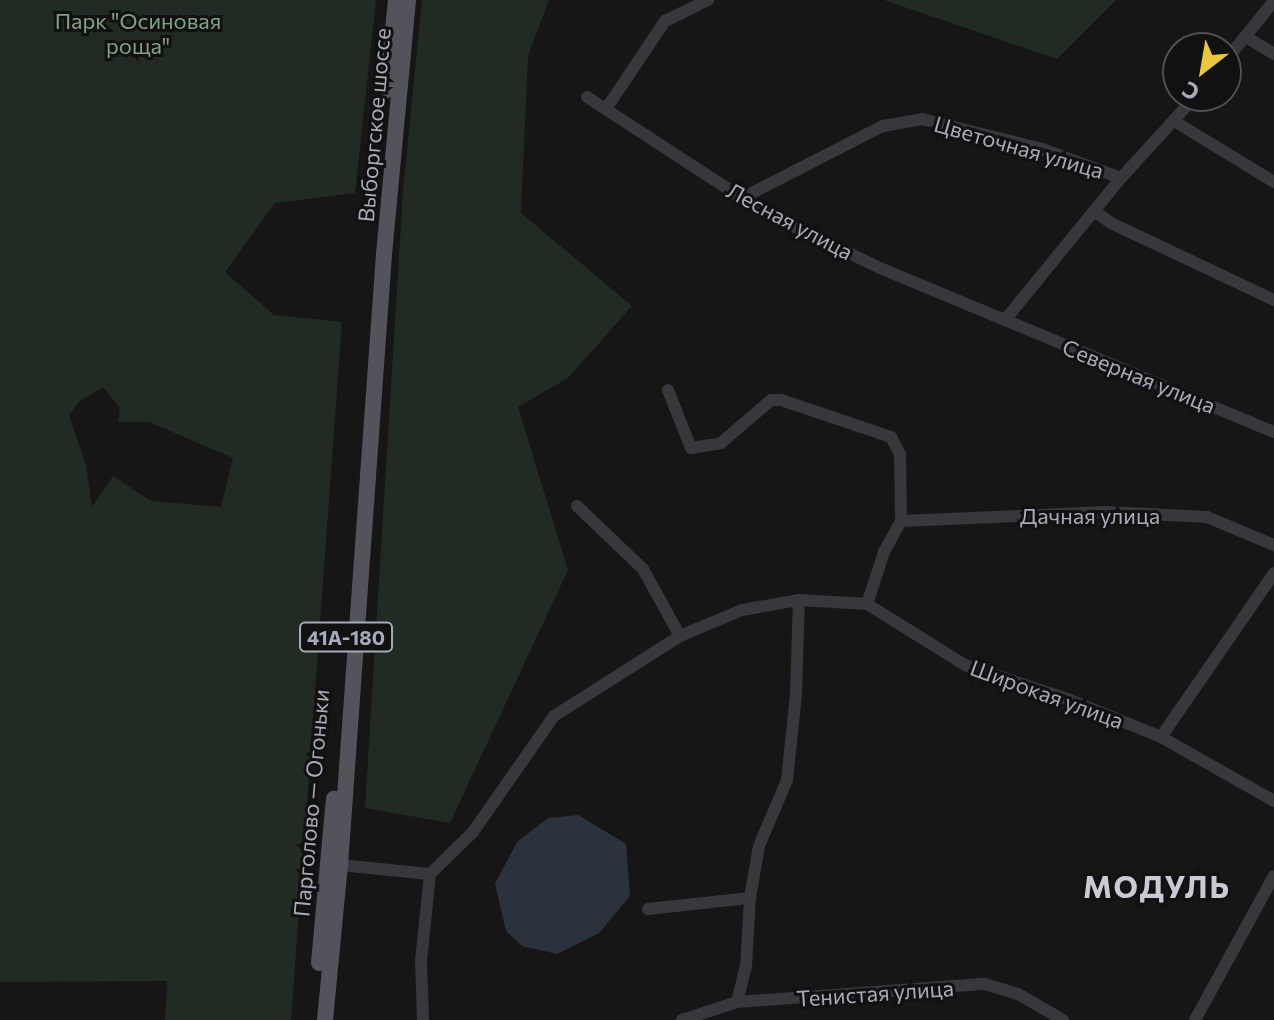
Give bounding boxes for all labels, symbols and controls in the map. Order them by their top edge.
park label: Парк "Осиновая роща" [55,7,221,58]
street label: Выборгское шоссе [352,27,396,223]
north arrow [1162,32,1242,112]
text: С [1177,76,1204,107]
street label: Цветочная улица [931,110,1107,184]
street label: Лесная улица [722,177,858,265]
street label: Северная улица [1059,333,1219,419]
street label: Дачная улица [1020,503,1160,529]
road number: 41А-180 [298,621,394,653]
street label: Широкая улица [967,654,1127,734]
street label: Парголово — Огоньки [288,688,334,918]
district label: МОДУЛЬ [1083,868,1231,904]
street label: Тенистая улица [795,974,955,1012]

